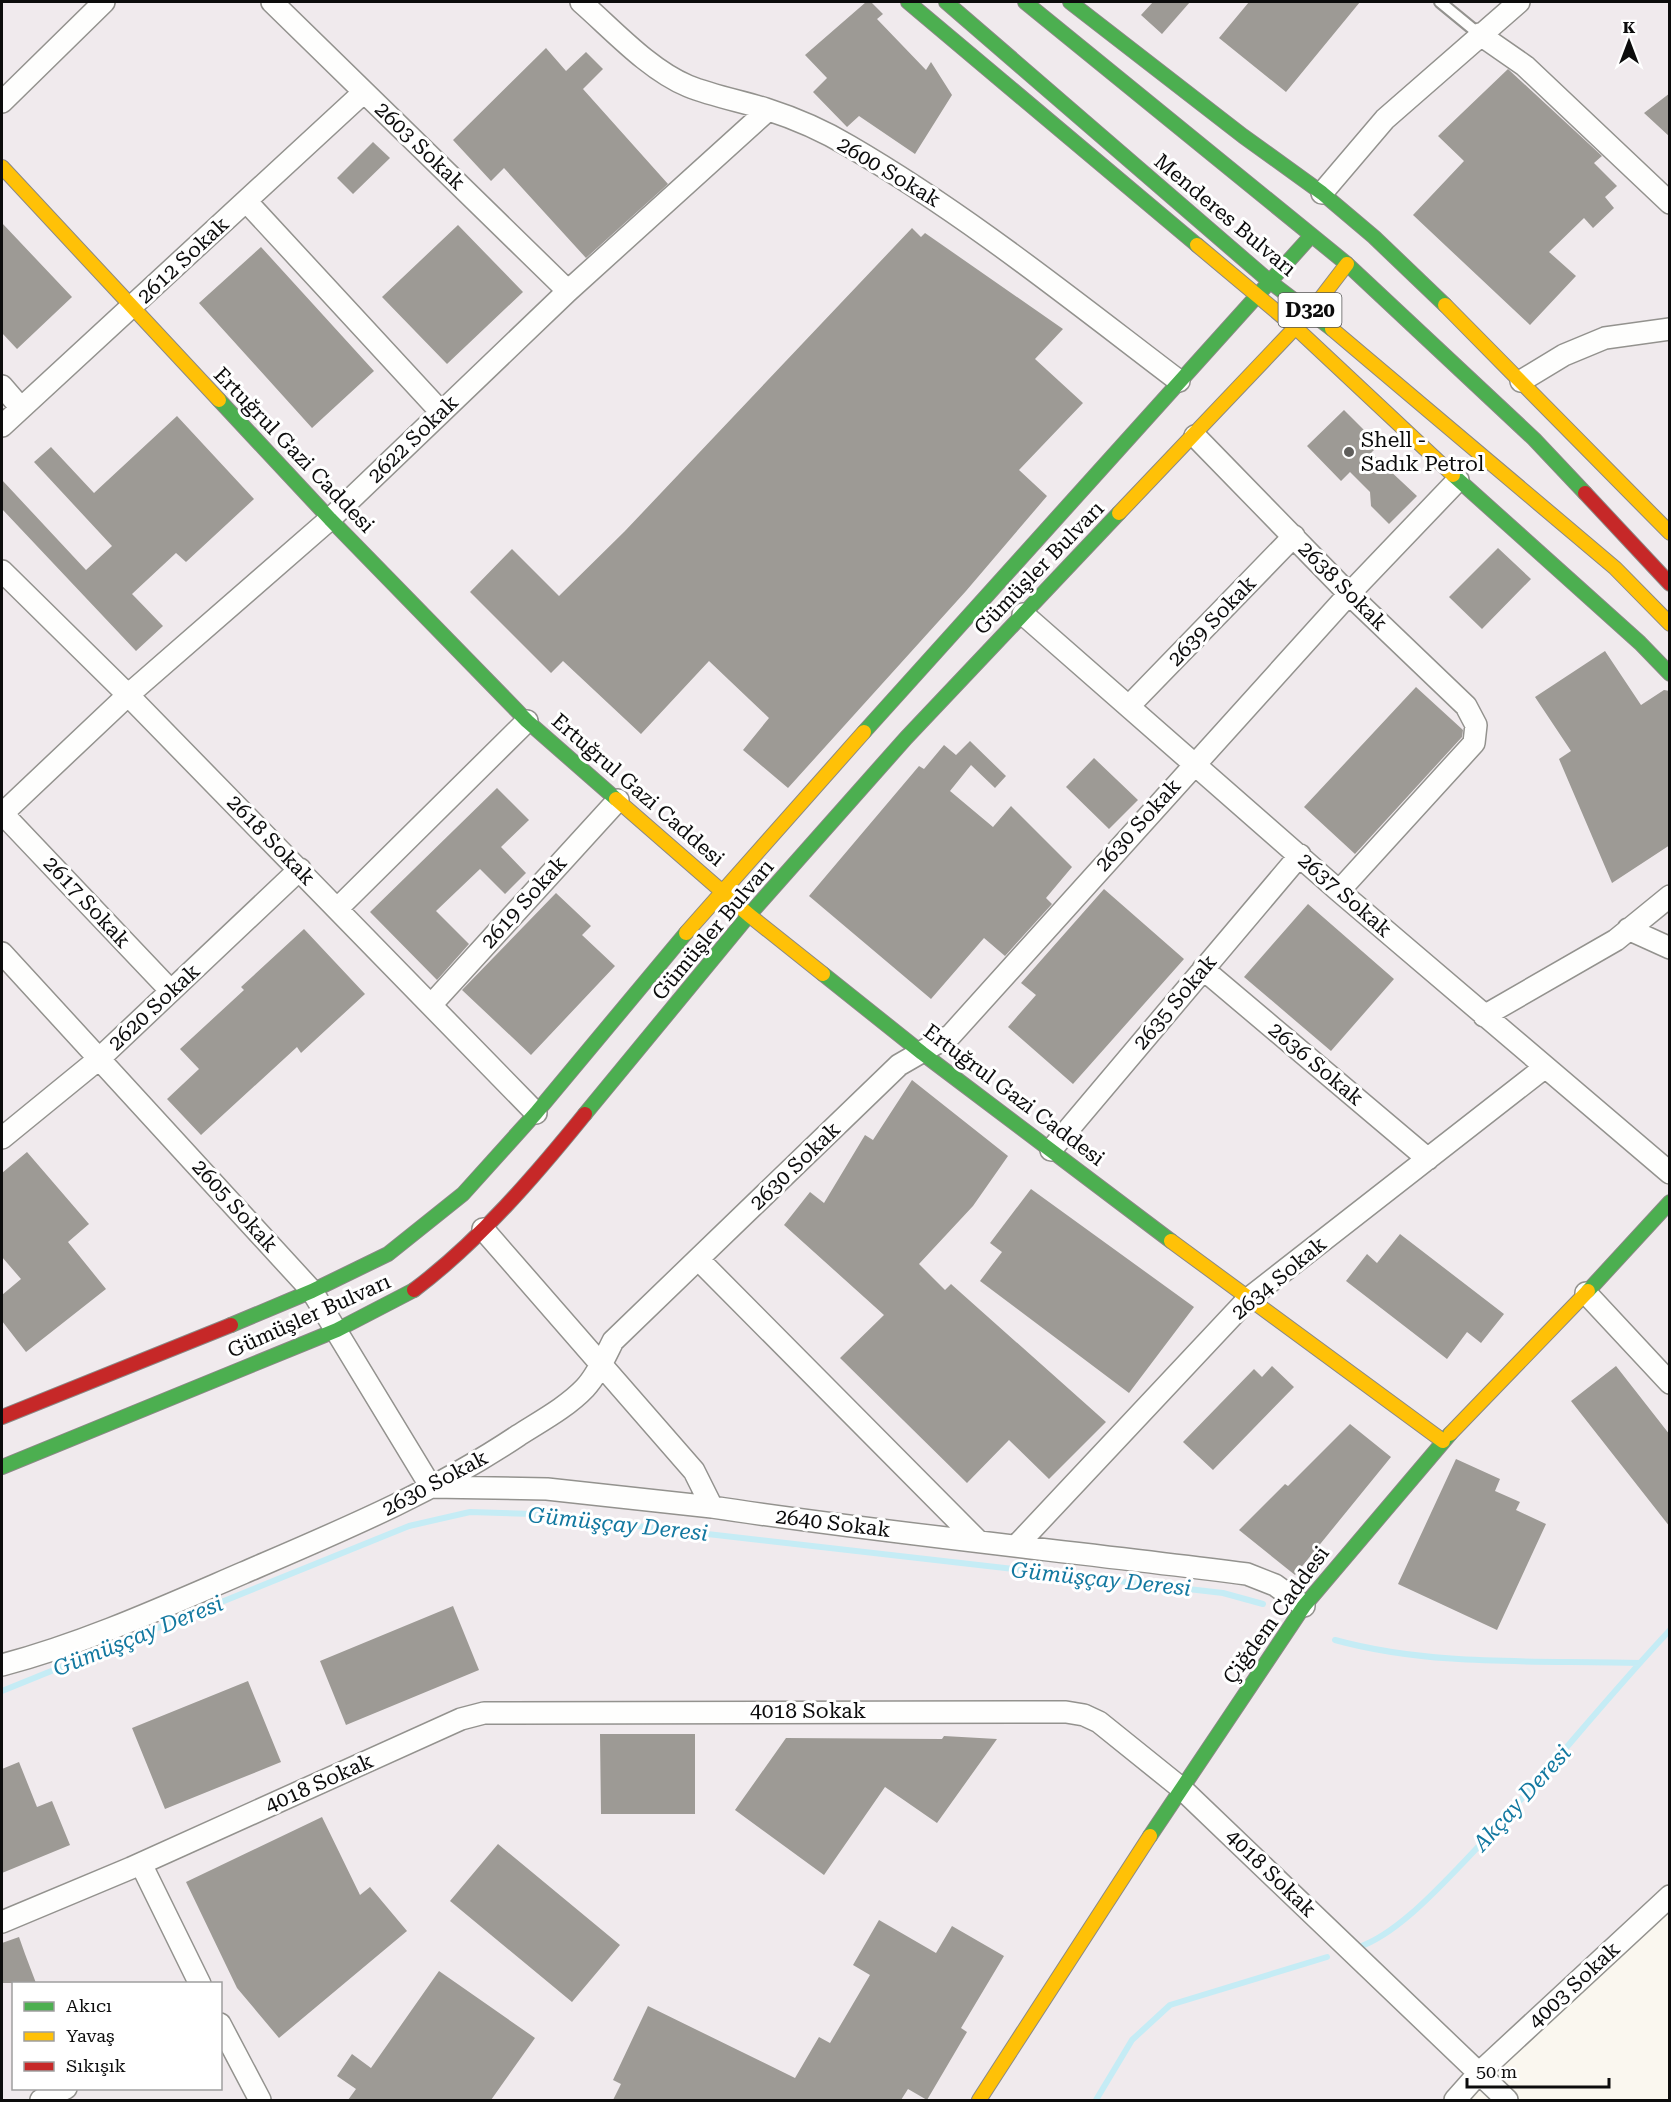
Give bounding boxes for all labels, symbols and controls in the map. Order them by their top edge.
north arrow [1599,12,1659,72]
text: K [1623,18,1636,37]
street label: 2603 Sokak [370,97,470,195]
street label: 2600 Sokak [833,132,945,212]
street label: Menderes Bulvarı [1149,149,1301,281]
street label: 2612 Sokak [132,212,234,308]
road number: D320 [1278,293,1342,327]
street label: Ertuğrul Gazi Caddesi [209,363,379,538]
street label: 2622 Sokak [363,390,463,488]
place label: Shell - Sadık Petrol [1361,428,1485,476]
marker: Shell - Sadık Petrol [1342,445,1356,459]
street label: Gümüşler Bulvarı [969,496,1109,640]
street label: 2638 Sokak [1294,537,1392,635]
street label: 2639 Sokak [1163,571,1261,671]
street label: Ertuğrul Gazi Caddesi [547,709,729,871]
street label: 2630 Sokak [1090,774,1186,876]
street label: 2618 Sokak [222,790,320,890]
street label: 2637 Sokak [1293,848,1397,942]
street label: 2617 Sokak [39,851,135,953]
street label: 2619 Sokak [476,851,572,953]
street label: Gümüşler Bulvarı [647,855,779,1005]
street label: 2635 Sokak [1129,950,1221,1054]
street label: 2620 Sokak [103,959,205,1055]
street label: 2636 Sokak [1264,1018,1368,1110]
street label: Ertuğrul Gazi Caddesi [919,1019,1109,1171]
street label: 2630 Sokak [745,1117,845,1215]
street label: 2605 Sokak [187,1155,283,1257]
street label: 2634 Sokak [1227,1232,1331,1324]
street label: Gümüşler Bulvarı [224,1269,394,1363]
street label: 2630 Sokak [378,1445,492,1521]
water label: Gümüşçay Deresi [527,1502,709,1546]
street label: 2640 Sokak [774,1504,892,1542]
street label: Çiğdem Caddesi [1218,1541,1334,1688]
water label: Gümüşçay Deresi [1010,1557,1192,1601]
water label: Gümüşçay Deresi [49,1590,227,1681]
street label: 4018 Sokak [750,1699,866,1723]
water label: Akçay Deresi [1467,1740,1576,1857]
street label: 4018 Sokak [261,1748,377,1818]
street label: 4018 Sokak [1221,1824,1321,1922]
street label: 4003 Sokak [1523,1937,1625,2033]
legend [12,1982,222,2090]
text: Akıcı [66,1995,112,2016]
text: Yavaş [66,2025,115,2046]
scale bar [1467,2051,1610,2089]
text: Sıkışık [66,2055,126,2076]
text: 50 m [1476,2061,1517,2082]

